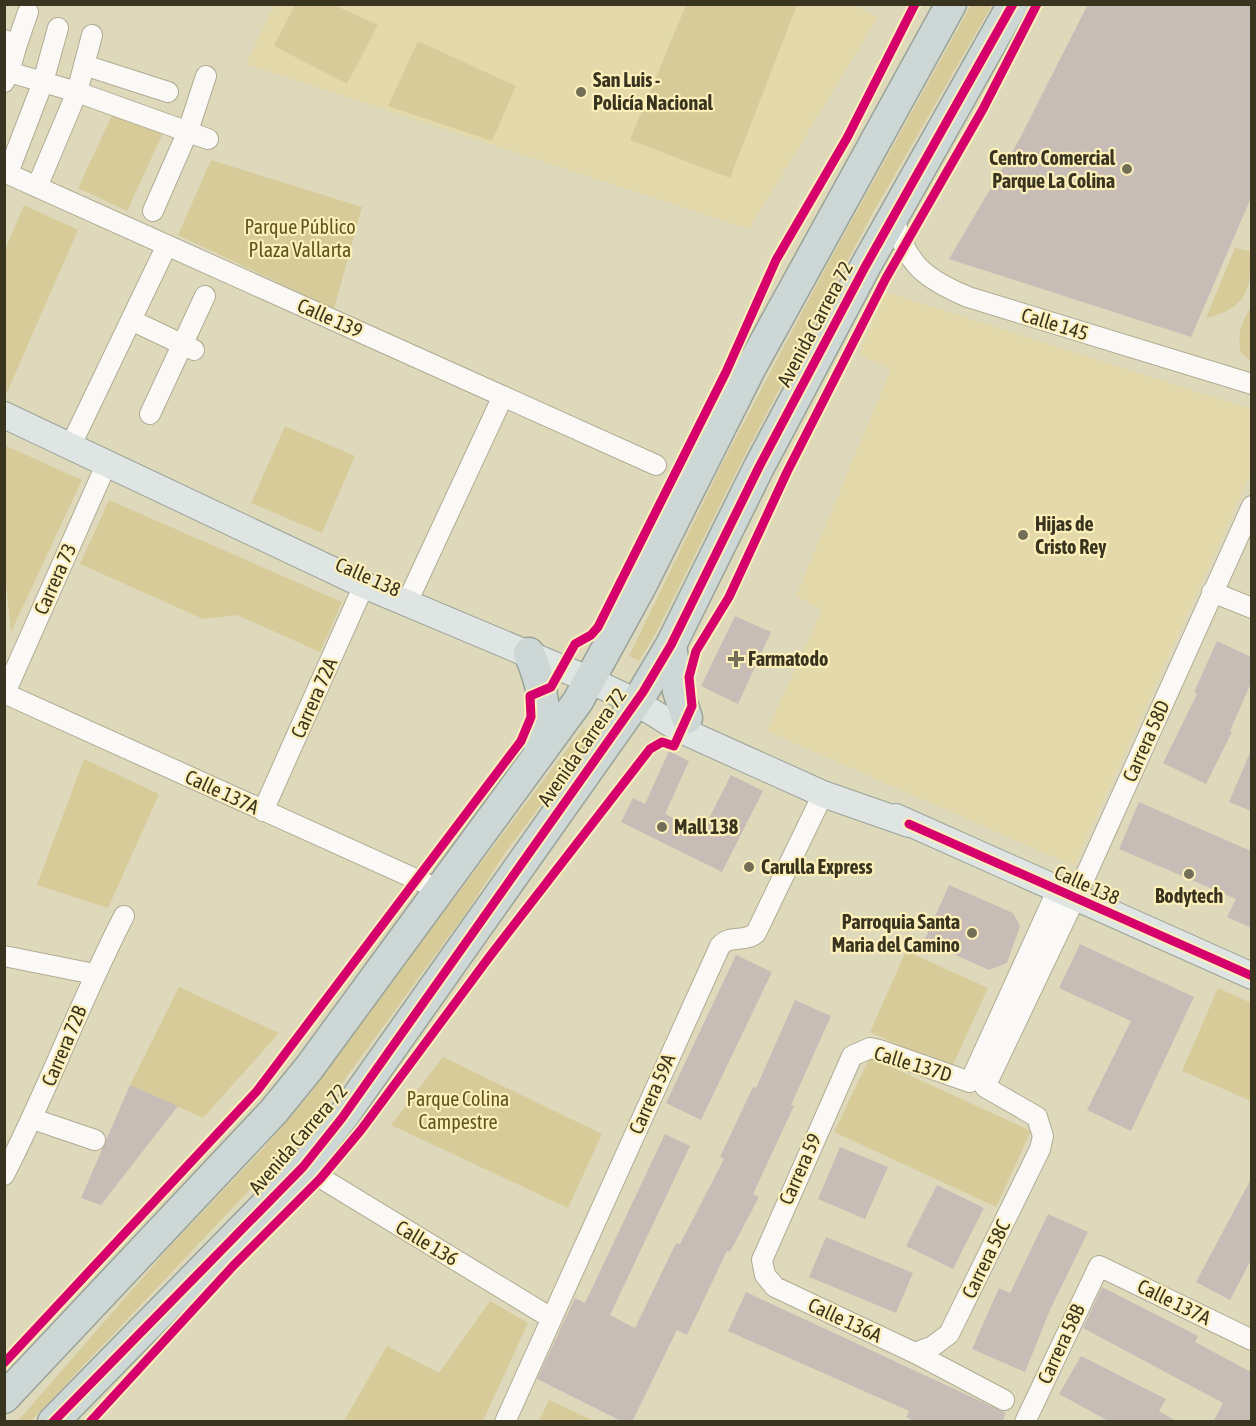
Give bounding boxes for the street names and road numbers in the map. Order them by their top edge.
street label: Avenida Carrera 72 [772,257,857,390]
street label: Calle 139 [294,293,366,342]
street label: Calle 145 [1019,302,1091,345]
street label: Carrera 73 [29,540,80,618]
street label: Calle 138 [332,552,404,601]
street label: Carrera 72A [286,654,341,741]
street label: Avenida Carrera 72 [533,683,631,810]
street label: Carrera 58D [1117,697,1174,785]
street label: Calle 137A [182,765,263,819]
street label: Calle 138 [1051,860,1123,909]
street label: Carrera 72B [36,1002,91,1089]
street label: Calle 137D [872,1041,955,1086]
street label: Carrera 59A [624,1050,679,1137]
street label: Avenida Carrera 72 [244,1079,352,1198]
street label: Carrera 59 [774,1130,825,1208]
street label: Calle 136 [392,1215,463,1270]
street label: Carrera 58C [957,1216,1014,1302]
street label: Calle 137A [1134,1274,1215,1329]
street label: Calle 136A [805,1293,886,1347]
street label: Carrera 58B [1032,1300,1089,1387]

